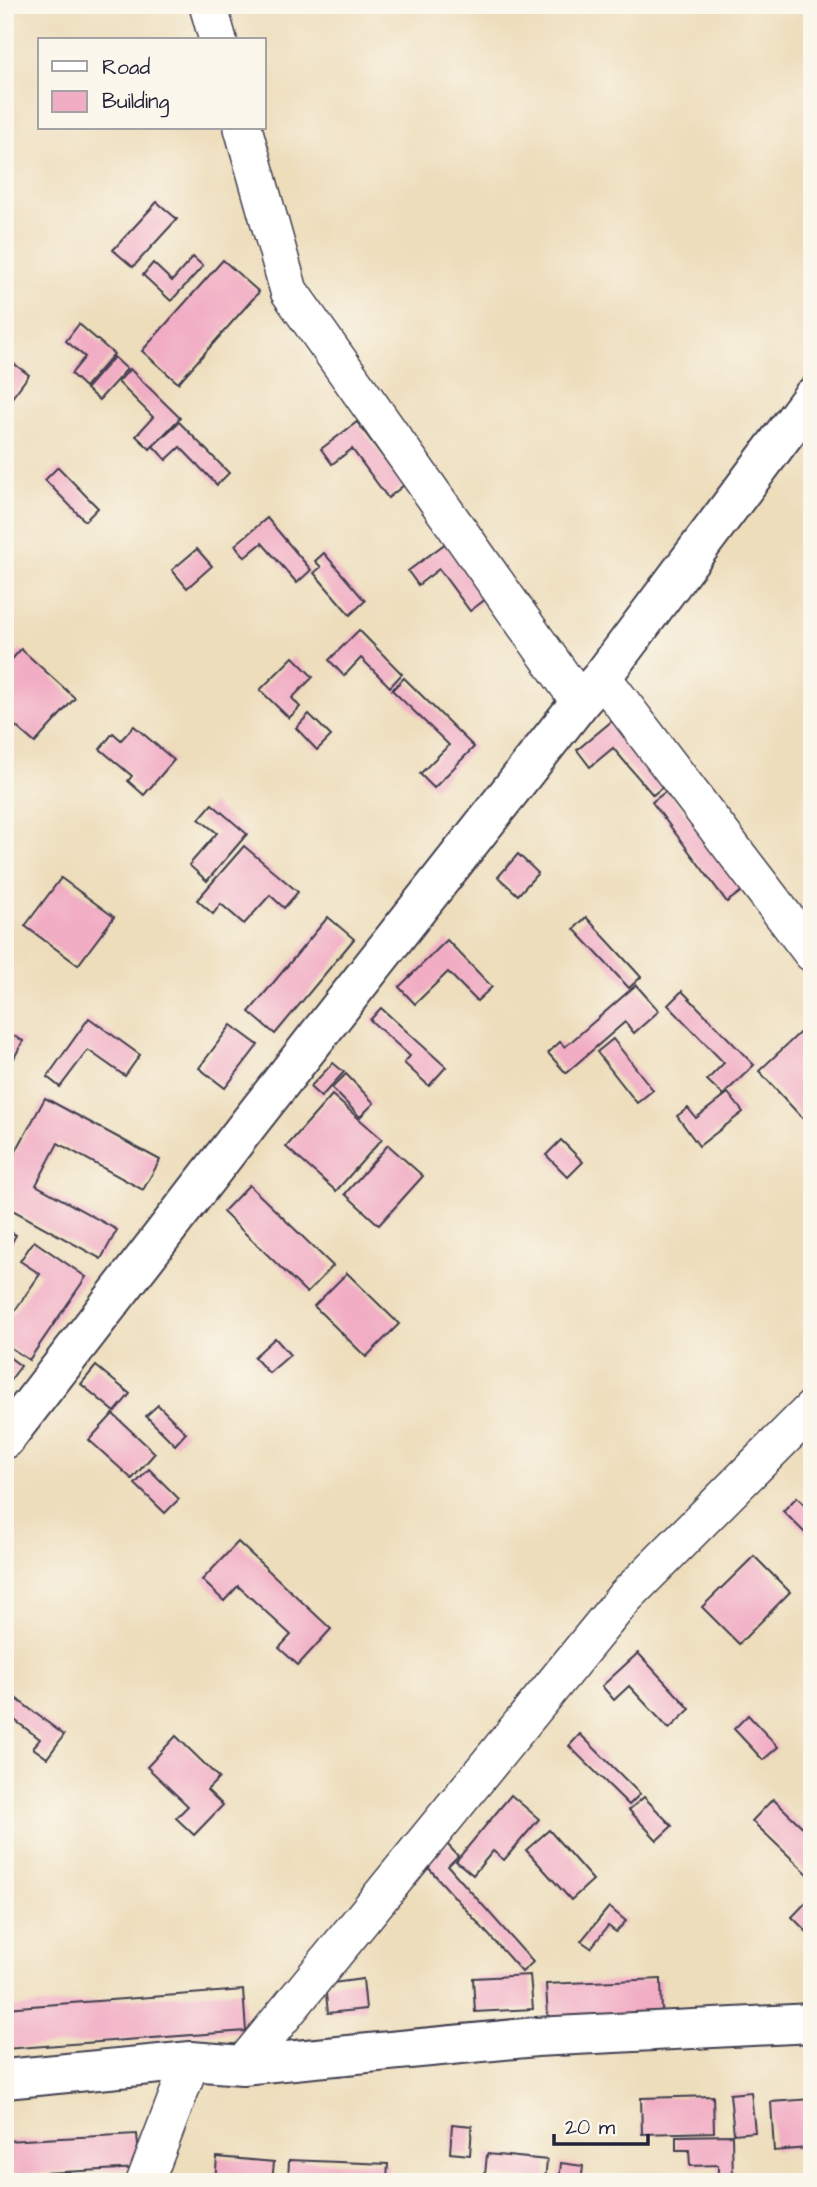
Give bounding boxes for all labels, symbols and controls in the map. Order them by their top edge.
legend [38,38,266,130]
text: Road [102,53,150,82]
text: Building [102,87,170,118]
scale bar [554,2103,649,2147]
text: 20 m [565,2113,616,2142]

